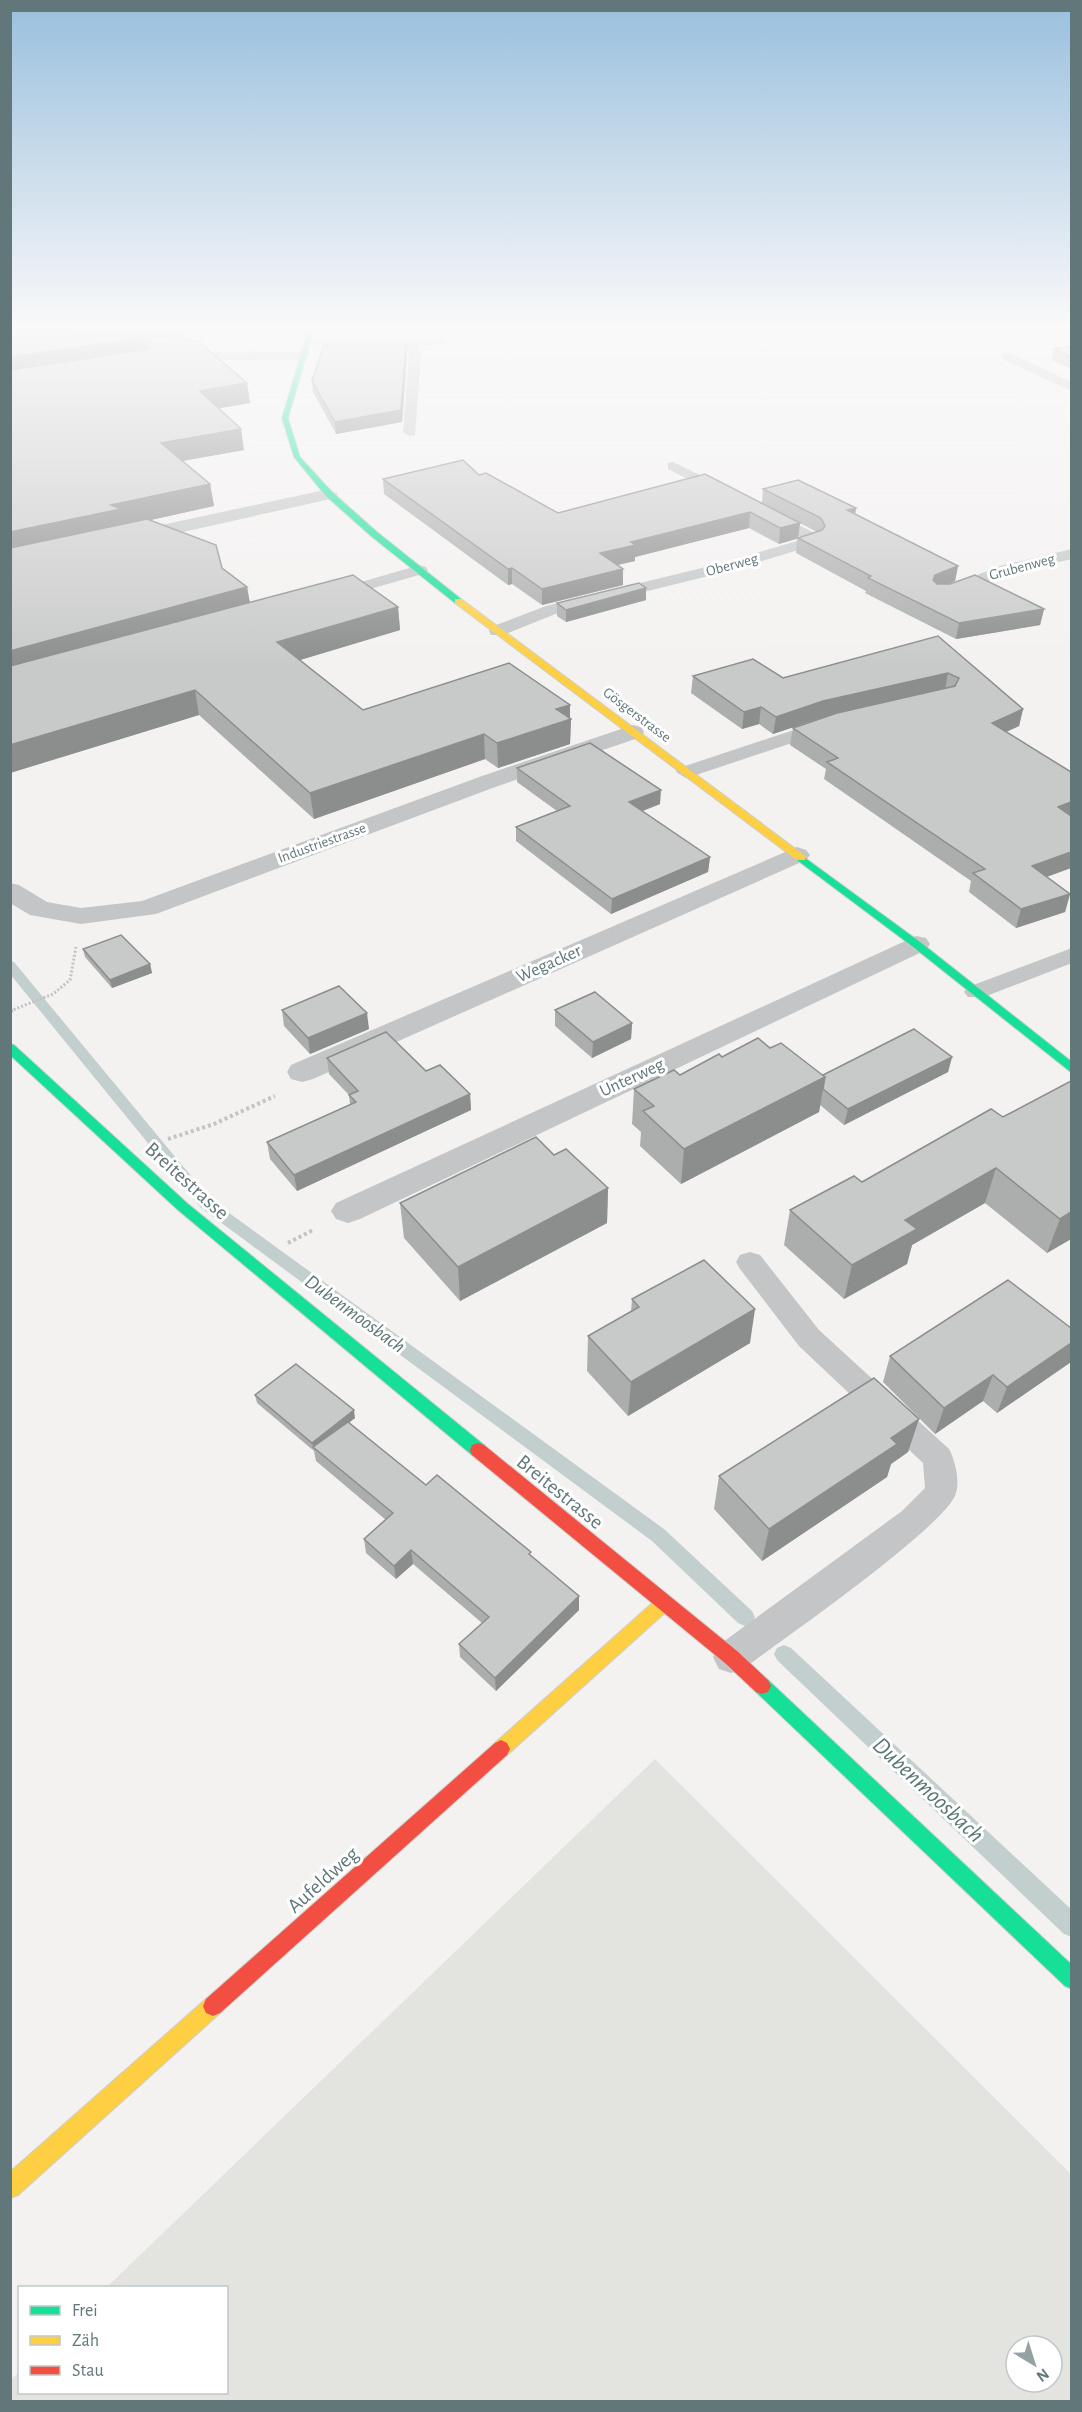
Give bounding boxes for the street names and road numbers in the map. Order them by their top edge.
street label: Oberweg [704,551,760,579]
street label: Grubenweg [988,551,1057,583]
street label: Gösgerstrasse [600,685,674,745]
street label: Industriestrasse [276,820,368,866]
street label: Wegacker [514,942,584,986]
street label: Unterweg [597,1055,667,1101]
street label: Breitestrasse [141,1138,233,1224]
street label: Breitestrasse [513,1451,607,1533]
street label: Aufeldweg [283,1842,363,1917]

